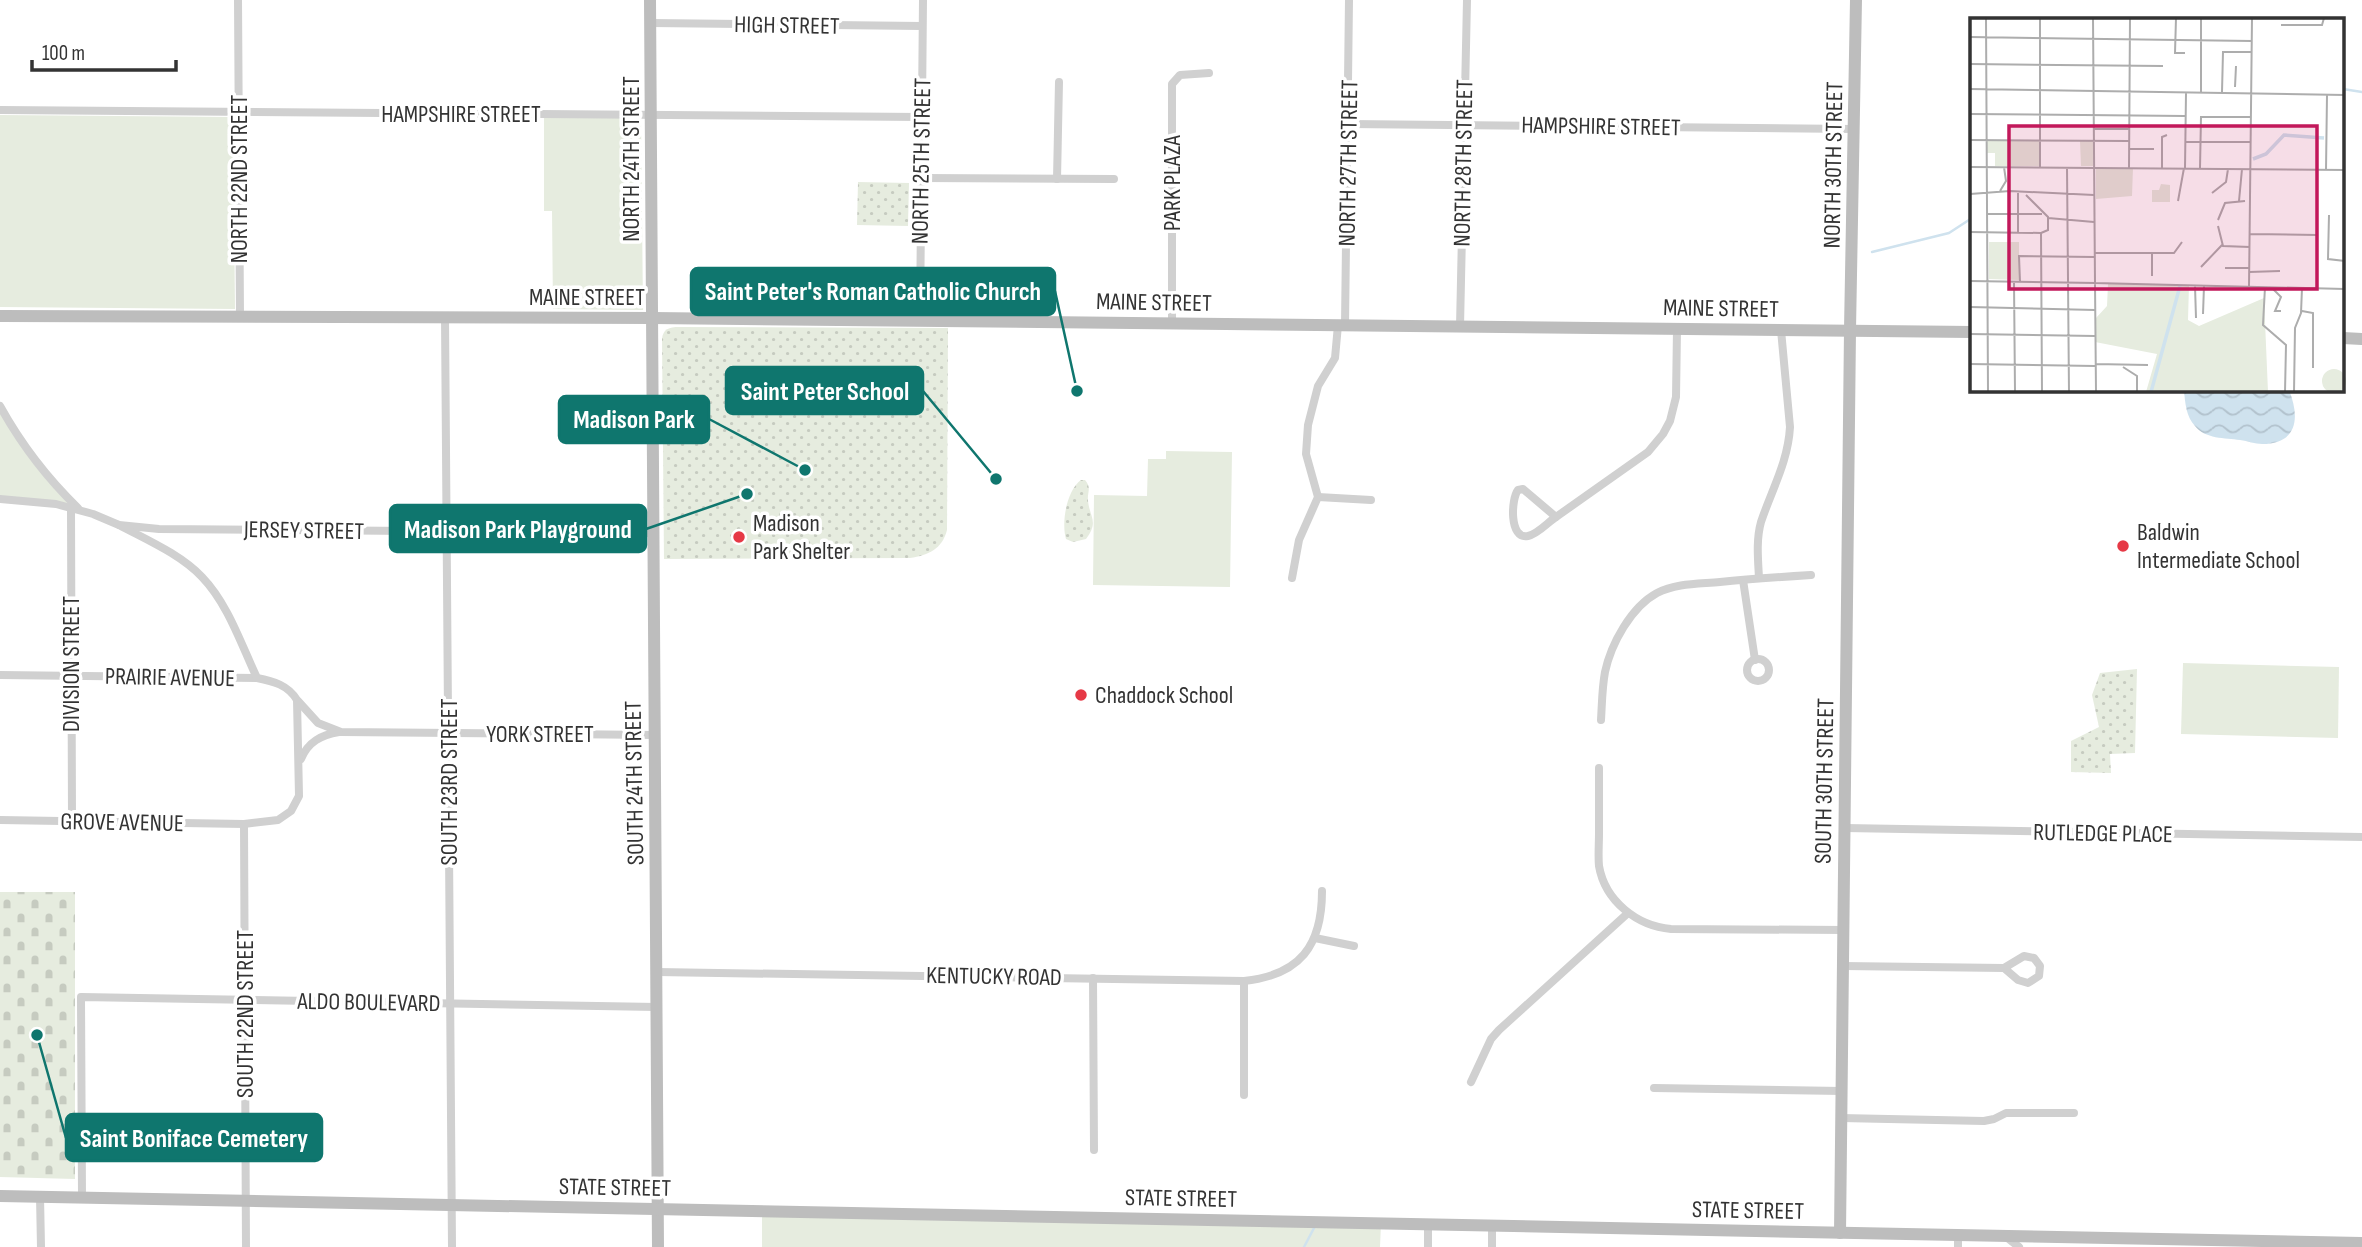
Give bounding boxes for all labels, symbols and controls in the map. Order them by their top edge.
street label: HIGH STREET [734,10,840,41]
inset map [1970,18,2344,392]
scale bar [32,28,175,72]
text: 100 m [42,41,85,66]
street label: NORTH 24TH STREET [617,76,646,242]
street label: NORTH 25TH STREET [906,77,937,244]
street label: NORTH 27TH STREET [1333,79,1364,247]
street label: NORTH 28TH STREET [1448,79,1479,247]
street label: NORTH 30TH STREET [1818,81,1849,249]
street label: NORTH 22ND STREET [225,94,254,263]
street label: HAMPSHIRE STREET [381,100,541,129]
street label: HAMPSHIRE STREET [1521,111,1681,142]
street label: PARK PLAZA [1158,134,1187,231]
callout: Saint Peter's Roman Catholic Church [691,268,1055,315]
text: Saint Peter's Roman Catholic Church [705,277,1041,308]
street label: MAINE STREET [529,283,645,312]
street label: MAINE STREET [1096,287,1212,318]
street label: MAINE STREET [1663,293,1779,324]
callout: Saint Peter School [726,367,923,414]
text: Saint Peter School [741,377,909,408]
callout: Madison Park [559,396,709,443]
text: Madison Park [573,405,695,436]
callout: Madison Park Playground [390,505,646,552]
place label: Madison Park Shelter [753,509,850,566]
street label: JERSEY STREET [243,515,365,546]
text: Madison Park Playground [404,515,632,546]
place label: Baldwin Intermediate School [2137,518,2300,575]
marker: Madison Park Shelter [731,529,747,545]
marker: Baldwin Intermediate School [2115,538,2131,554]
street label: DIVISION STREET [57,596,86,732]
street label: PRAIRIE AVENUE [105,662,235,693]
place label: Chaddock School [1095,681,1233,710]
marker: Chaddock School [1073,687,1089,703]
street label: SOUTH 23RD STREET [435,698,464,865]
street label: SOUTH 30TH STREET [1809,698,1840,864]
street label: SOUTH 24TH STREET [619,700,650,865]
street label: YORK STREET [486,720,594,749]
street label: GROVE AVENUE [60,807,184,838]
street label: RUTLEDGE PLACE [2033,818,2173,849]
street label: SOUTH 22ND STREET [231,930,260,1098]
street label: KENTUCKY ROAD [926,961,1062,992]
street label: ALDO BOULEVARD [296,987,441,1018]
callout: Saint Boniface Cemetery [66,1114,322,1161]
text: Saint Boniface Cemetery [80,1124,308,1155]
street label: STATE STREET [559,1172,672,1203]
street label: STATE STREET [1125,1183,1238,1214]
street label: STATE STREET [1692,1195,1805,1226]

